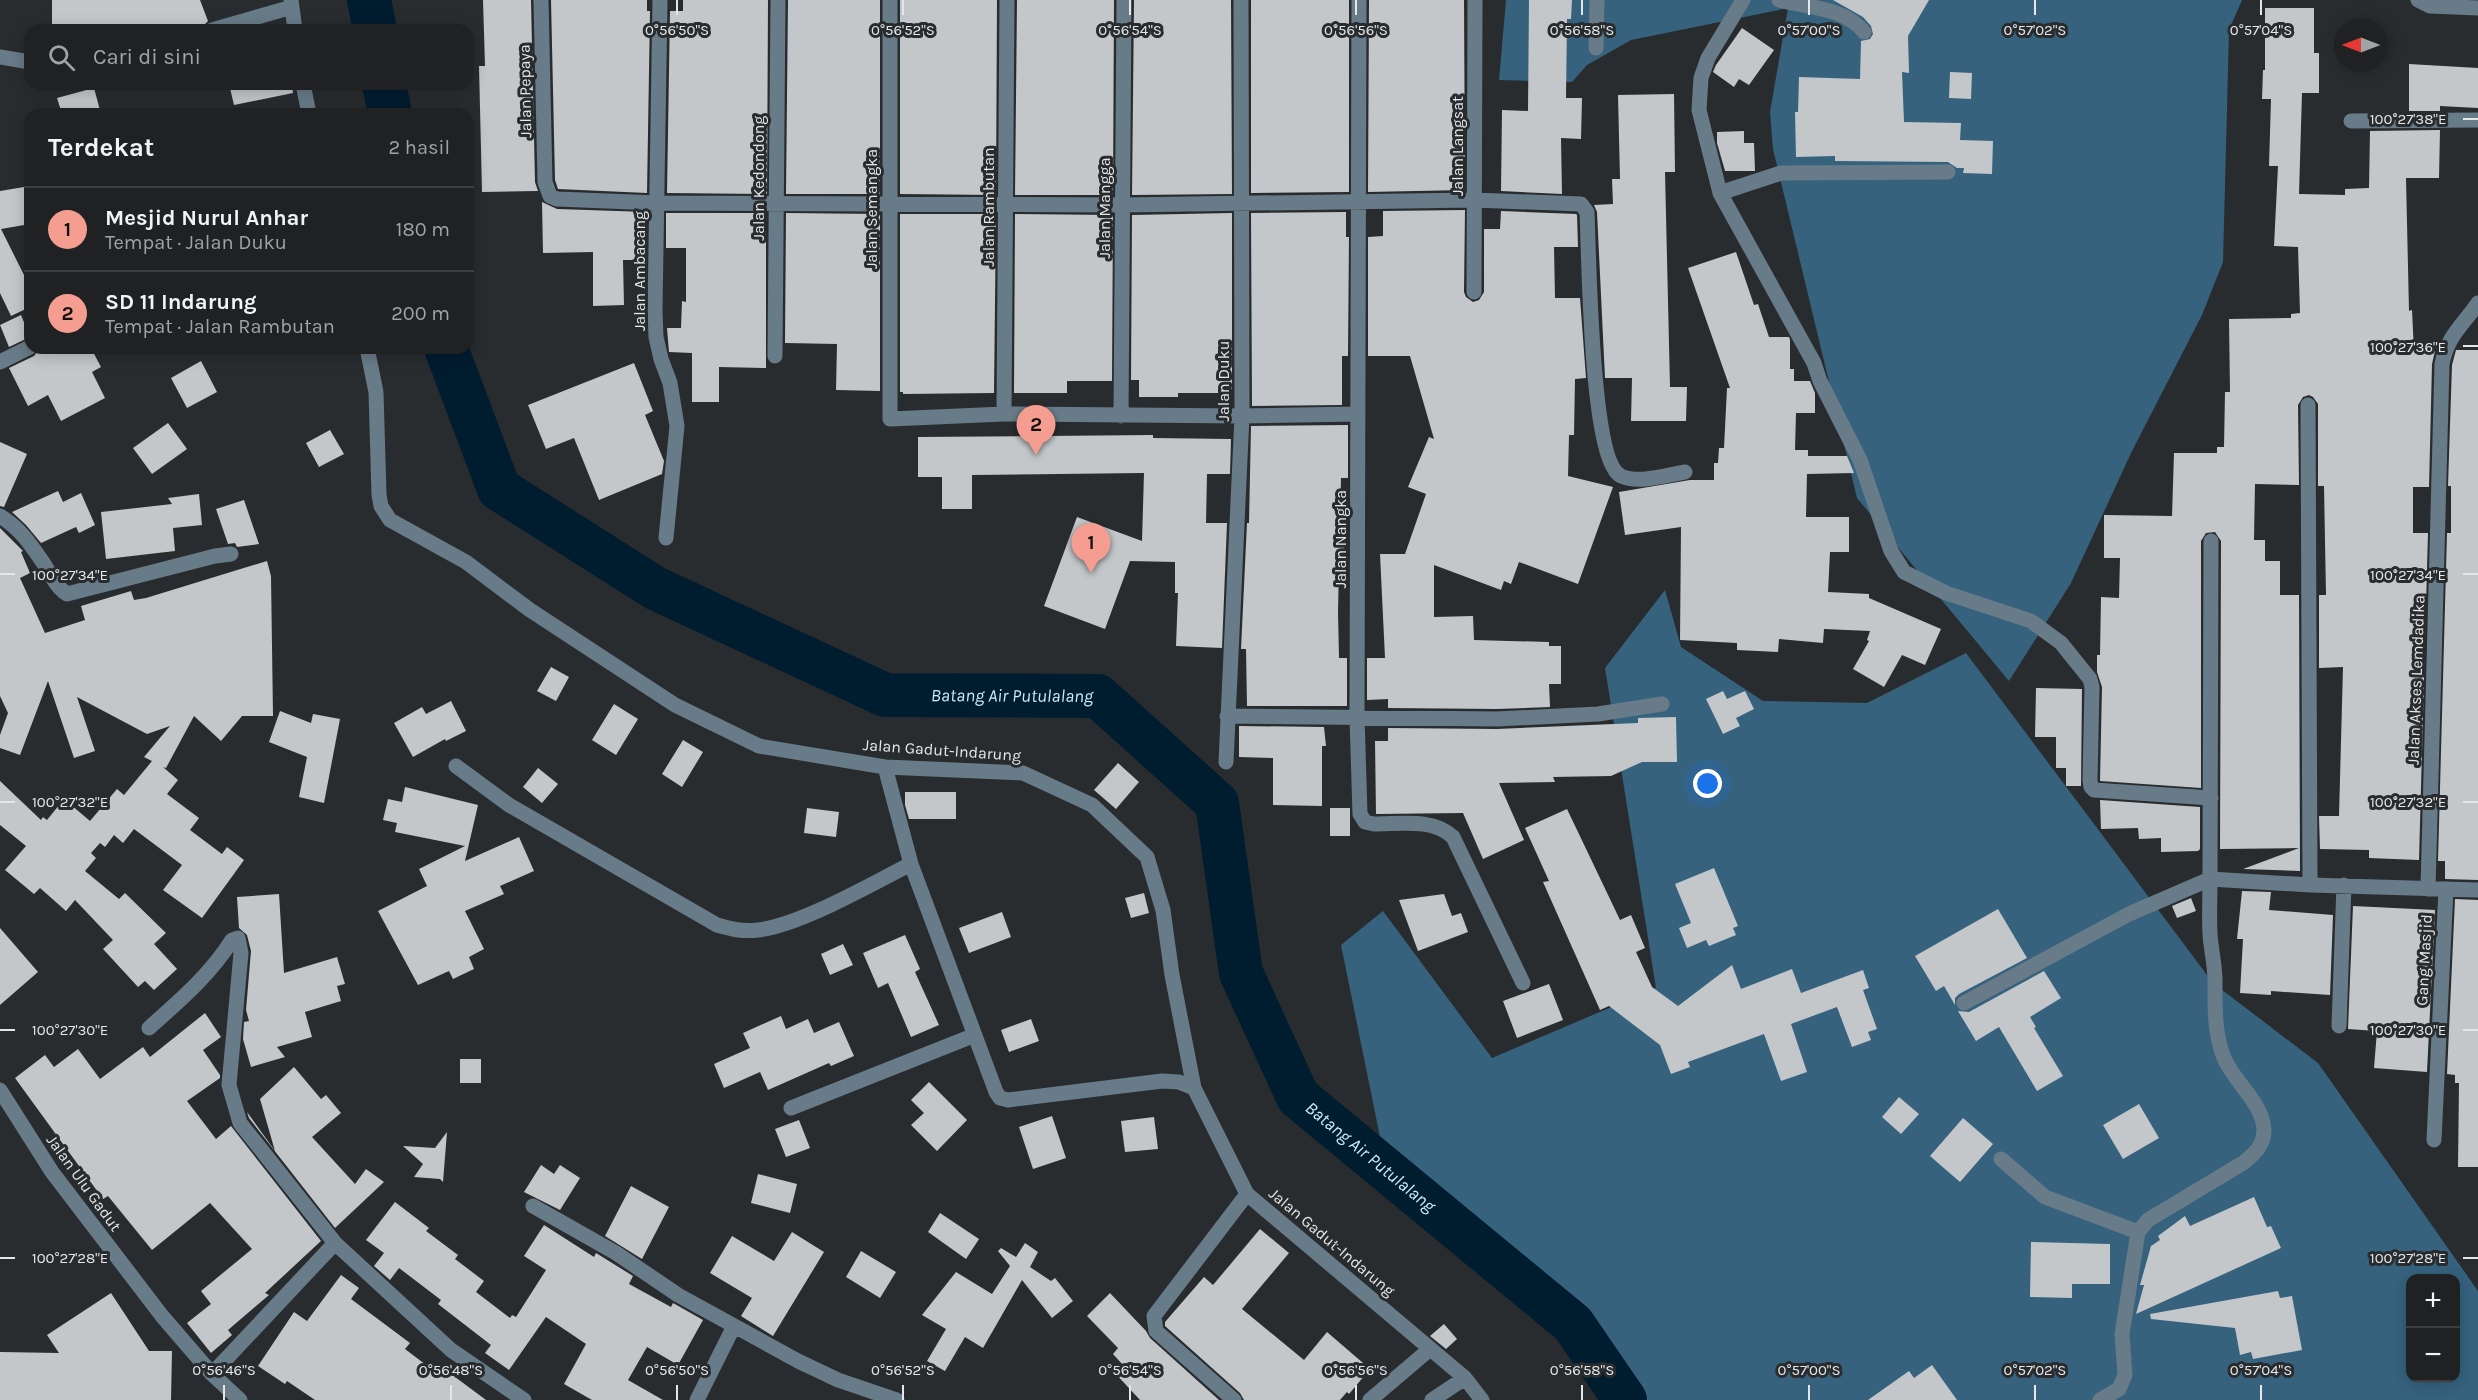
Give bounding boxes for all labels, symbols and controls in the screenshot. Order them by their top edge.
north arrow [2334,18,2388,72]
text: 0°56'50"S [645,21,709,39]
text: 0°56'52"S [871,21,935,39]
text: 0°56'54"S [1098,21,1162,39]
text: 0°56'56"S [1324,21,1388,39]
text: 0°56'58"S [1550,21,1614,39]
text: 0°57'00"S [1778,21,1841,39]
text: 0°57'02"S [2004,21,2066,39]
text: 0°57'04"S [2230,21,2292,39]
search box [24,24,474,90]
icon: search [45,41,78,74]
text: Cari di sini [93,44,201,70]
street label: Jalan Pepaya [515,44,535,138]
street label: Jalan Langsat [1448,96,1467,196]
text: 100°27'38"E [2370,110,2446,128]
street label: Jalan Kedondong [749,116,768,240]
text: Terdekat [48,132,154,163]
text: 2 hasil [389,136,450,159]
street label: Jalan Rambutan [979,147,998,267]
street label: Jalan Semangka [862,149,881,269]
street label: Jalan Mangga [1095,158,1114,258]
text: Mesjid Nurul Anhar [105,205,308,231]
street label: Jalan Ambacang [630,211,649,331]
text: 1 [64,218,71,241]
text: 180 m [396,218,450,241]
text: Tempat · Jalan Duku [105,231,287,254]
text: SD 11 Indarung [105,289,257,315]
text: 2 [61,302,74,325]
text: 200 m [391,302,450,325]
text: Tempat · Jalan Rambutan [105,315,335,338]
text: 100°27'36"E [2370,338,2446,356]
street label: Jalan Duku [1214,341,1233,421]
pin: 2 [1016,406,1056,455]
street label: Jalan Nangka [1331,490,1350,588]
pin: 1 [1072,524,1110,573]
text: 100°27'34"E [32,566,108,584]
text: 100°27'34"E [2370,566,2446,584]
street label: Jalan Akses Lemdadika [2404,595,2428,765]
water label: Batang Air Putulalang [931,684,1094,707]
street label: Jalan Gadut-Indarung [862,735,1022,765]
your location [1693,769,1722,798]
text: 100°27'32"E [32,793,108,811]
text: 100°27'32"E [2370,793,2446,811]
street label: Gang Masjid [2412,914,2436,1006]
text: 100°27'30"E [32,1021,108,1039]
text: 100°27'30"E [2370,1021,2446,1039]
water label: Batang Air Putulalang [1301,1097,1441,1217]
street label: Jalan Ulu Gadut [43,1131,125,1235]
street label: Jalan Gadut-Indarung [1265,1184,1399,1300]
text: 100°27'28"E [32,1249,108,1267]
text: 100°27'28"E [2370,1249,2446,1267]
map controls [2406,1274,2460,1382]
button: + [2406,1274,2460,1328]
button: − [2406,1328,2460,1382]
text: 0°56'46"S [192,1361,256,1379]
text: 0°56'48"S [419,1361,483,1379]
text: 0°56'50"S [645,1361,709,1379]
text: 0°56'52"S [871,1361,935,1379]
text: 0°56'54"S [1098,1361,1162,1379]
text: 0°56'56"S [1324,1361,1388,1379]
text: 0°56'58"S [1550,1361,1614,1379]
text: 0°57'00"S [1778,1361,1841,1379]
text: 0°57'02"S [2004,1361,2066,1379]
text: 0°57'04"S [2230,1361,2292,1379]

